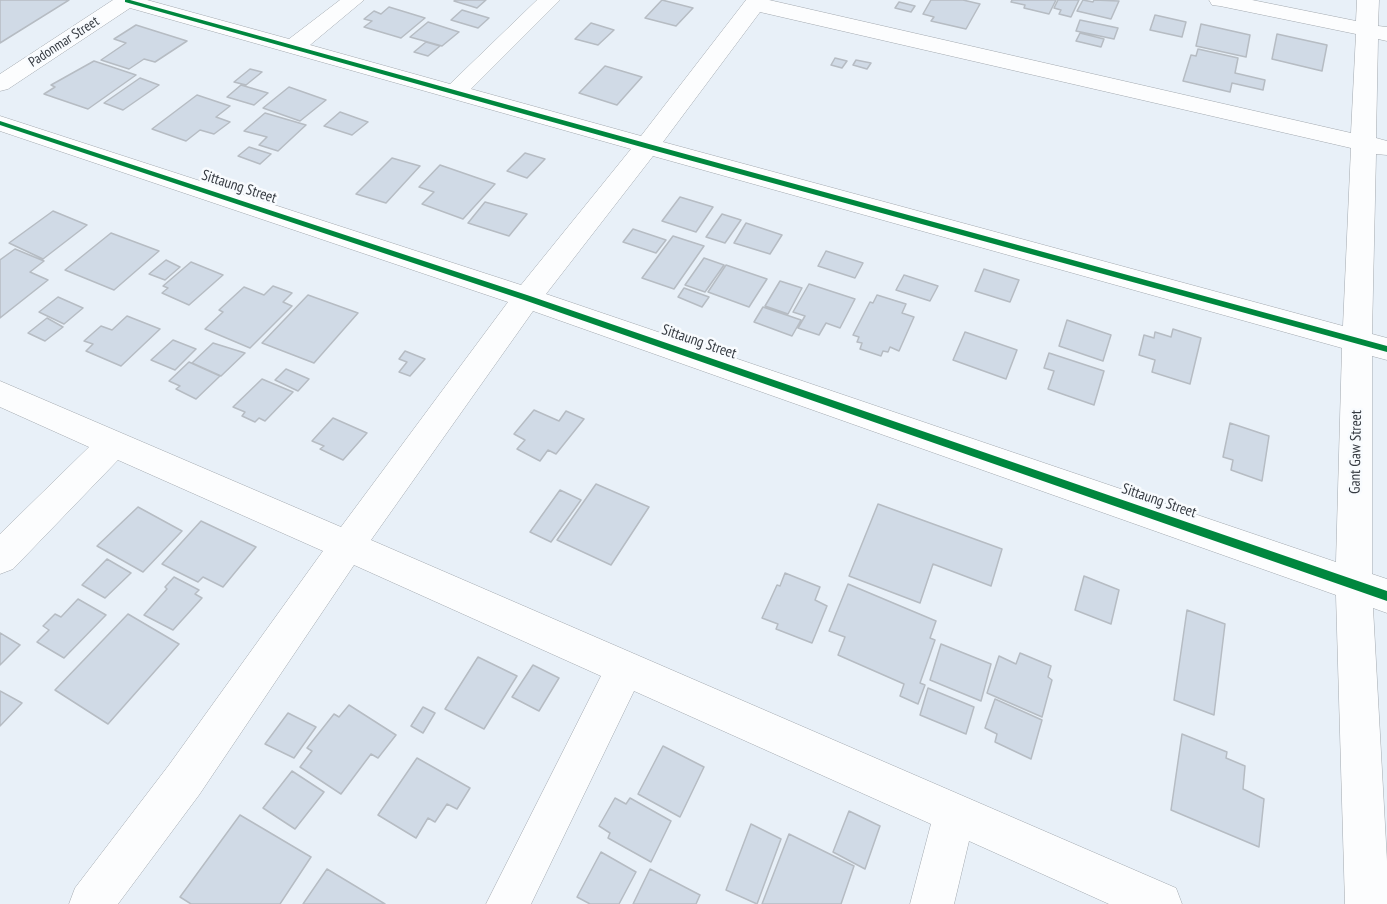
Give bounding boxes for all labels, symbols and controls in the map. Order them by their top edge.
street label: Padonmar Street [26,13,102,71]
street label: Sittaung Street [199,166,279,208]
street label: Sittaung Street [659,321,739,363]
street label: Gant Gaw Street [1346,410,1366,494]
street label: Sittaung Street [1119,480,1199,522]

